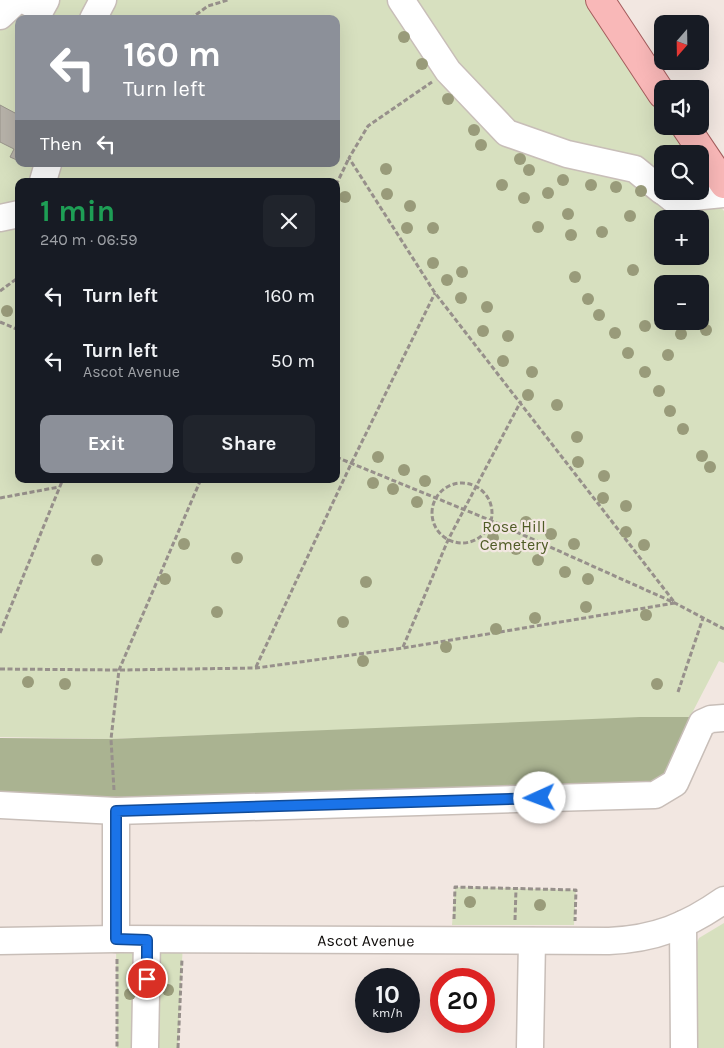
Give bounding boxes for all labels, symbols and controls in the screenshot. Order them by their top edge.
north arrow [654,15,709,70]
map controls [654,15,709,330]
text: 160 m [123,34,221,75]
icon: left [40,35,105,100]
text: Turn left [123,76,206,102]
button: sound [654,80,709,135]
icon: left [92,130,120,158]
text: Then [40,133,82,155]
button: search [654,145,709,200]
text: 1 min [40,193,115,229]
button: close [263,195,315,247]
button: + [654,210,709,265]
text: 240 m · 06:59 [40,230,138,249]
button: − [654,275,709,330]
icon: left [40,282,68,310]
text: Turn left [83,285,158,307]
text: 160 m [264,285,315,307]
text: Turn left [83,340,158,362]
icon: left [40,347,68,375]
text: 50 m [271,350,315,372]
text: Ascot Avenue [83,362,180,381]
button: Exit [40,415,173,473]
button: Share [183,415,315,473]
park label: Rose Hill Cemetery [480,517,549,554]
position arrow [513,771,565,823]
street label: Ascot Avenue [317,931,415,950]
pin [126,958,168,1000]
icon: arrive [133,965,161,993]
speed limit sign: 20 [430,968,495,1033]
text: 10 [375,980,400,1009]
text: km/h [372,1006,403,1020]

